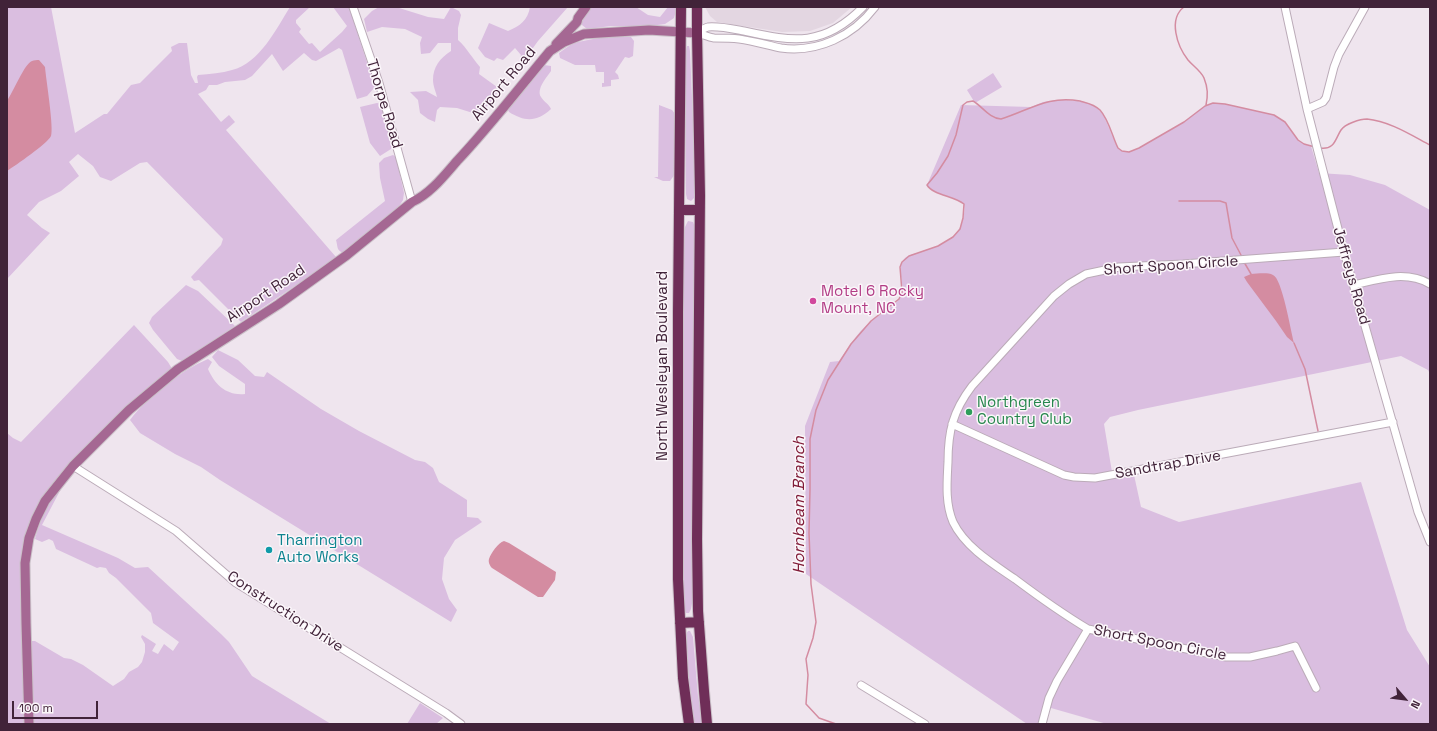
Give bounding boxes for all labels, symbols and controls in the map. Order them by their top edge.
street label: Airport Road [468,43,540,125]
street label: Thorpe Road [362,57,406,151]
street label: Jeffreys Road [1328,225,1374,327]
street label: Short Spoon Circle [1103,252,1239,280]
street label: Airport Road [223,261,309,327]
street label: North Wesleyan Boulevard [654,271,672,461]
place label: Motel 6 Rocky Mount, NC [821,283,924,318]
marker: Motel 6 Rocky Mount, NC [808,296,818,306]
place label: Northgreen Country Club [977,394,1072,429]
marker: Northgreen Country Club [964,407,974,417]
water label: Hornbeam Branch [790,436,810,574]
street label: Sandtrap Drive [1114,447,1222,483]
place label: Tharrington Auto Works [277,532,363,567]
marker: Tharrington Auto Works [264,545,274,555]
street label: Construction Drive [223,568,347,656]
street label: Short Spoon Circle [1092,621,1228,665]
north arrow [1385,679,1425,719]
scale bar [14,693,100,719]
text: N [1408,698,1424,711]
text: 100 m [19,700,53,716]

